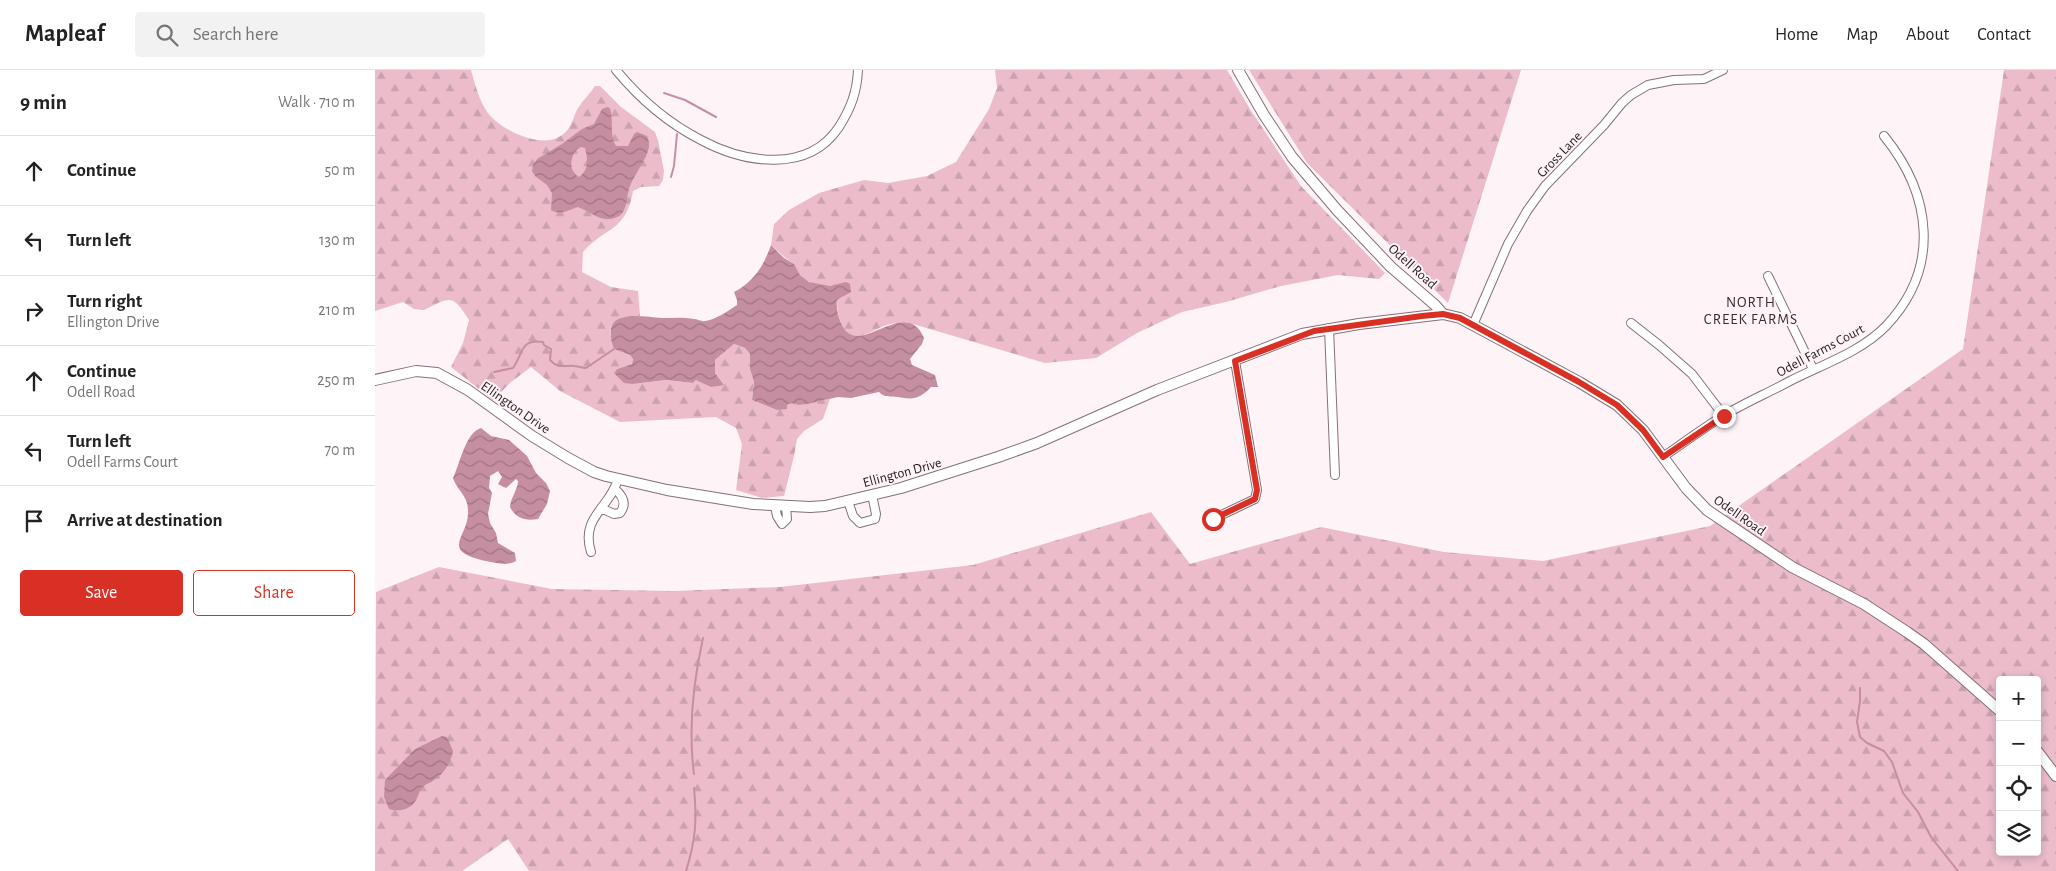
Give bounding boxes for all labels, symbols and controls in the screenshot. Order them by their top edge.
search box [135,12,485,57]
icon: search [153,21,181,49]
text: Mapleaf [25,22,105,46]
text: Search here [193,25,279,44]
text: Home [1775,26,1818,44]
text: Map [1846,26,1878,44]
text: About [1906,26,1949,44]
text: Contact [1977,26,2031,44]
text: 9 min [20,92,67,113]
text: Walk · 710 m [278,94,355,110]
street label: Gross Lane [1535,129,1585,180]
icon: ahead [20,157,48,185]
text: Continue [67,161,136,180]
text: 50 m [324,162,355,178]
icon: left [20,227,48,255]
text: Turn left [67,231,131,250]
text: 130 m [319,232,355,248]
street label: Odell Road [1385,242,1439,292]
text: Turn right [67,292,142,311]
district label: NORTH CREEK FARMS [1704,295,1798,327]
icon: right [20,297,48,325]
text: 210 m [318,302,355,318]
text: Ellington Drive [67,314,159,330]
street label: Odell Farms Court [1774,322,1867,380]
text: Continue [67,362,136,381]
icon: ahead [20,367,48,395]
text: 250 m [317,372,355,388]
street label: Ellington Drive [478,379,553,437]
text: Odell Road [67,384,135,400]
route end [1713,405,1736,428]
text: Turn left [67,432,131,451]
icon: left [20,437,48,465]
text: 70 m [324,442,355,458]
text: Odell Farms Court [67,454,178,470]
street label: Ellington Drive [861,456,943,490]
street label: Odell Road [1711,493,1768,539]
icon: arrive [20,507,48,535]
route start [1202,508,1225,531]
text: Arrive at destination [67,511,223,530]
button: Save [20,570,183,616]
button: Share [193,570,355,616]
map controls [1996,676,2041,856]
button: + [1996,676,2041,721]
button: − [1996,721,2041,766]
button: locate [1996,766,2041,811]
button: layers [1996,811,2041,856]

